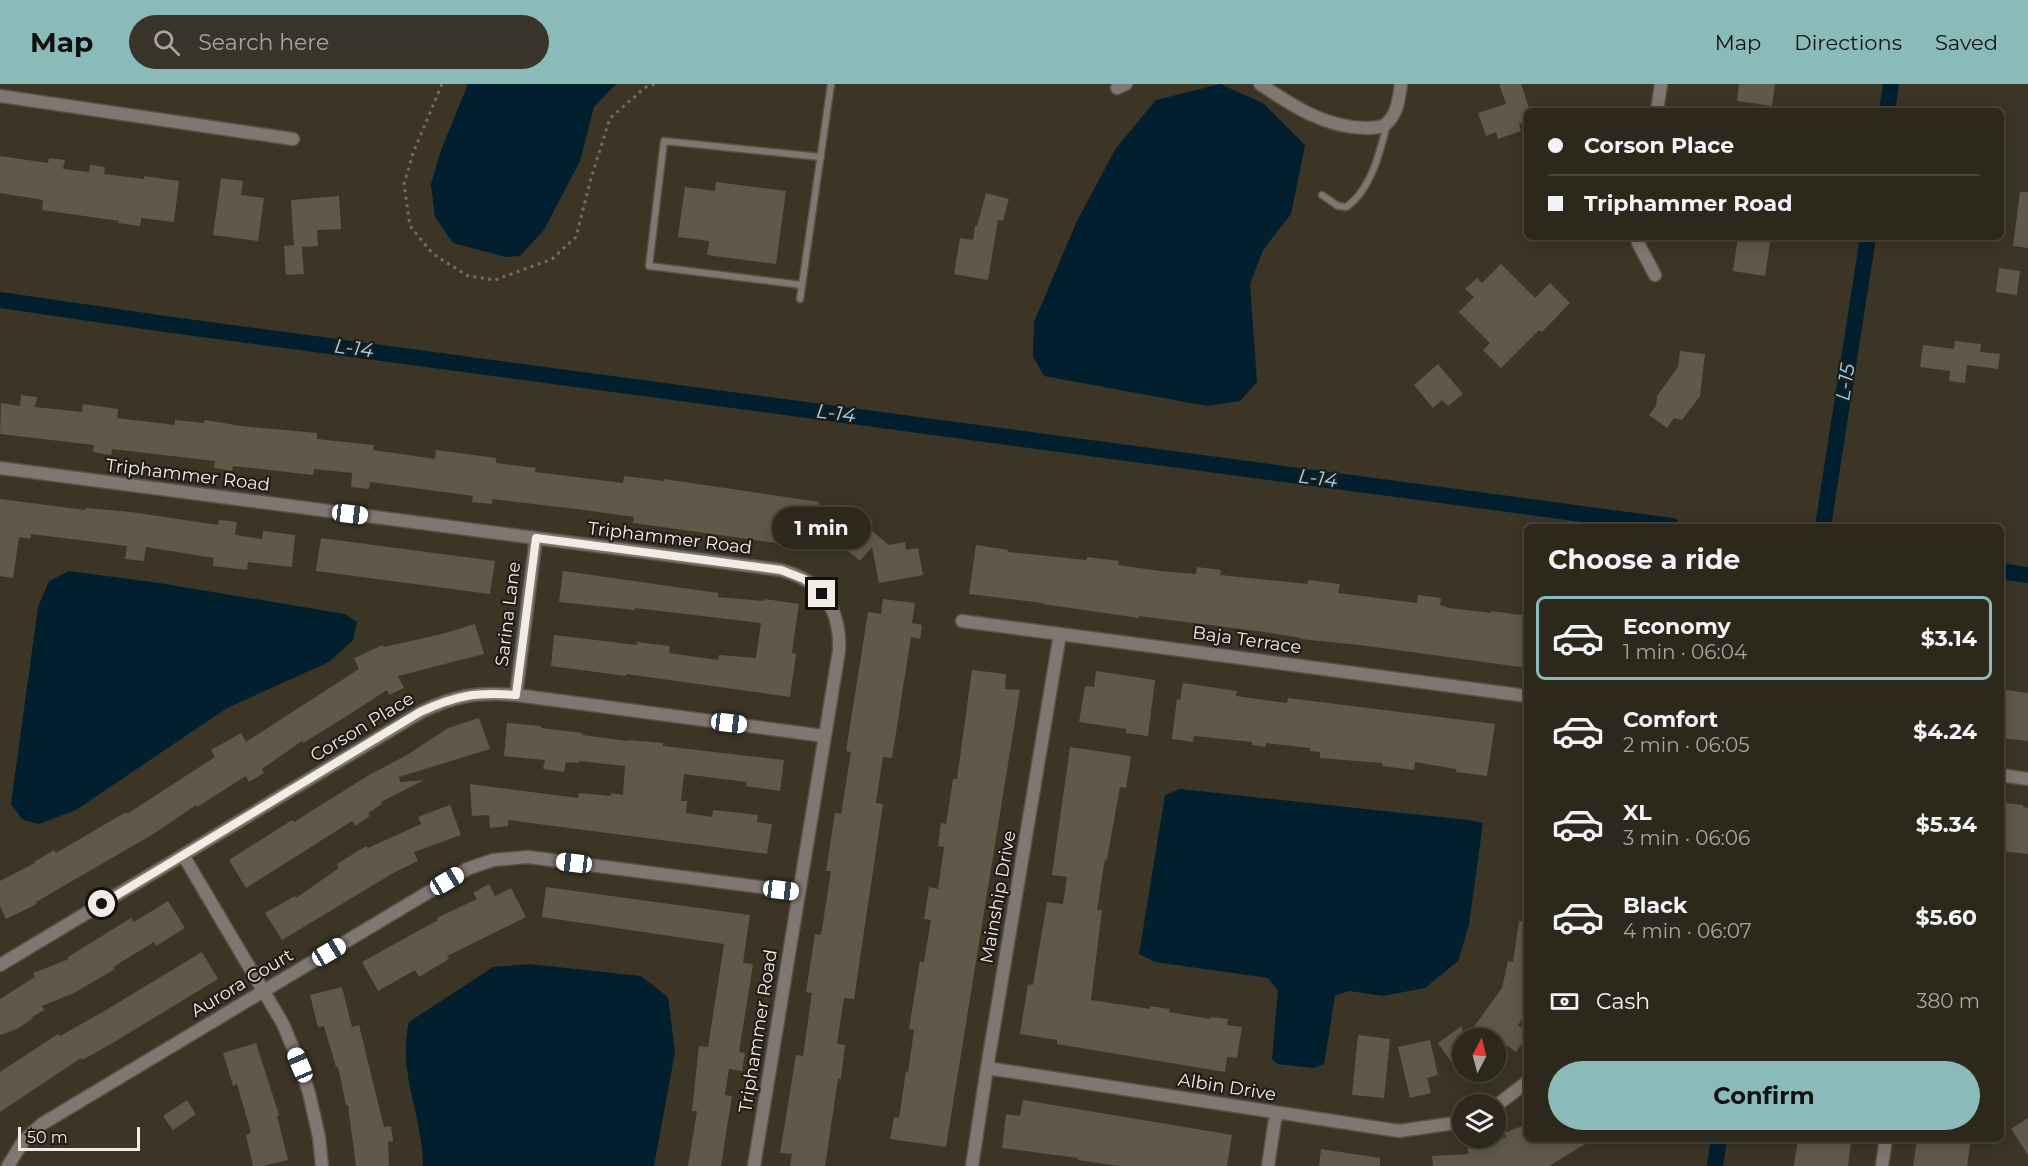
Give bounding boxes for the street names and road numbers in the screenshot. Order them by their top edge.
street label: Triphammer Road [105,454,271,496]
street label: Triphammer Road [587,517,753,559]
street label: Sarina Lane [491,560,525,668]
street label: Baja Terrace [1191,621,1303,659]
street label: Corson Place [306,687,418,767]
street label: Mainship Drive [975,829,1021,965]
street label: Aurora Court [187,944,297,1022]
street label: Triphammer Road [734,948,782,1114]
street label: Albin Drive [1176,1068,1278,1106]

